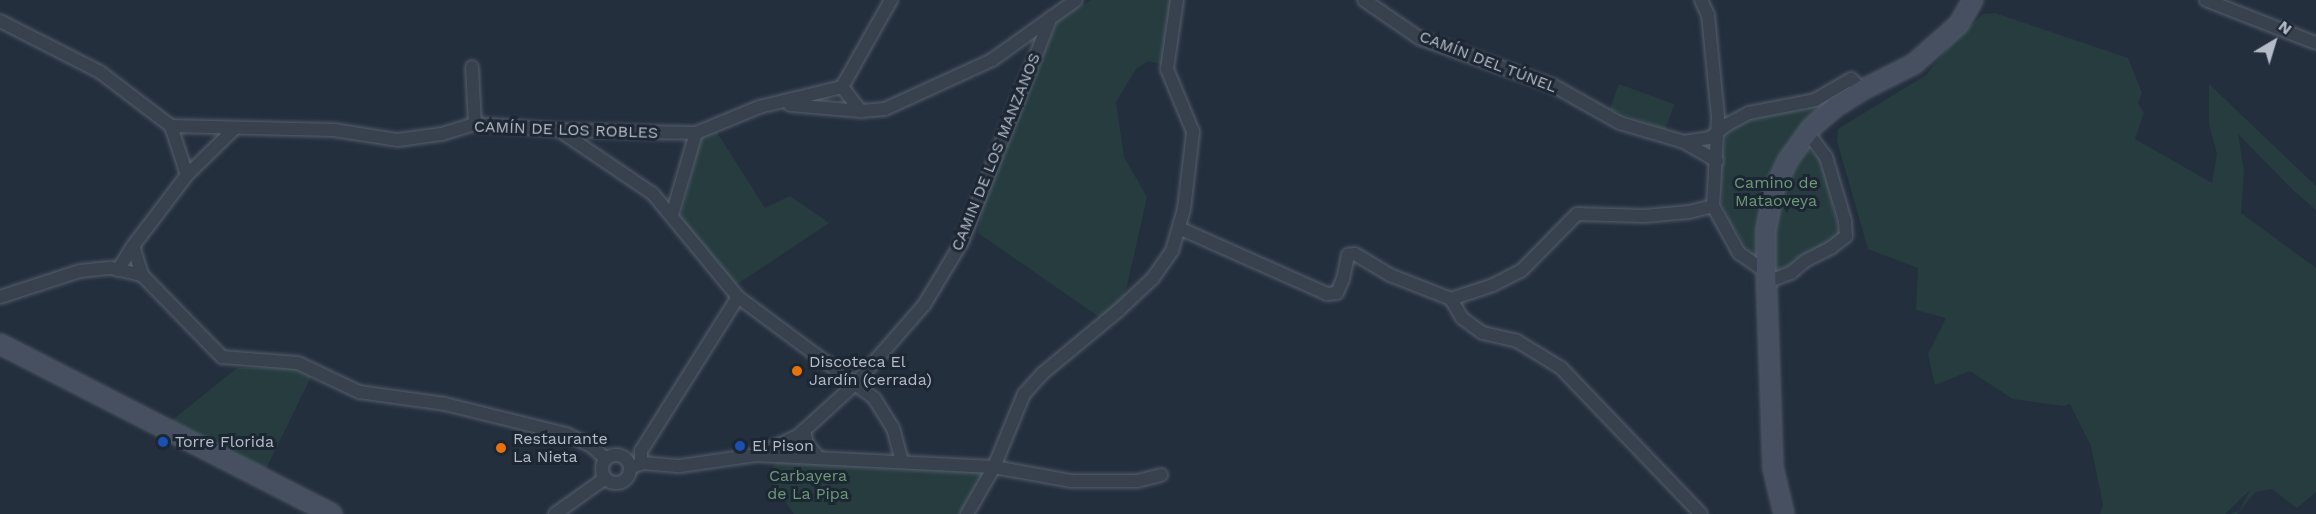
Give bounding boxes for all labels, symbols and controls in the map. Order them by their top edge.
north arrow [2244,12,2304,72]
text: N [2275,16,2296,39]
street label: CAMÍN DEL TÚNEL [1416,27,1560,97]
street label: CAMIN DE LOS MANZANOS [947,50,1045,254]
street label: CAMÍN DE LOS ROBLES [474,117,658,143]
park label: Camino de Mataoveya [1734,173,1818,211]
place label: Discoteca El Jardín (cerrada) [809,352,932,390]
marker: Discoteca El Jardín (cerrada) [790,364,804,378]
place label: Restaurante La Nieta [513,429,608,467]
place label: Torre Florida [175,432,274,452]
marker: Torre Florida [156,435,170,449]
place label: El Pison [752,436,815,456]
marker: El Pison [733,439,747,453]
marker: Restaurante La Nieta [494,441,508,455]
park label: Carbayera de La Pipa [767,466,849,504]

